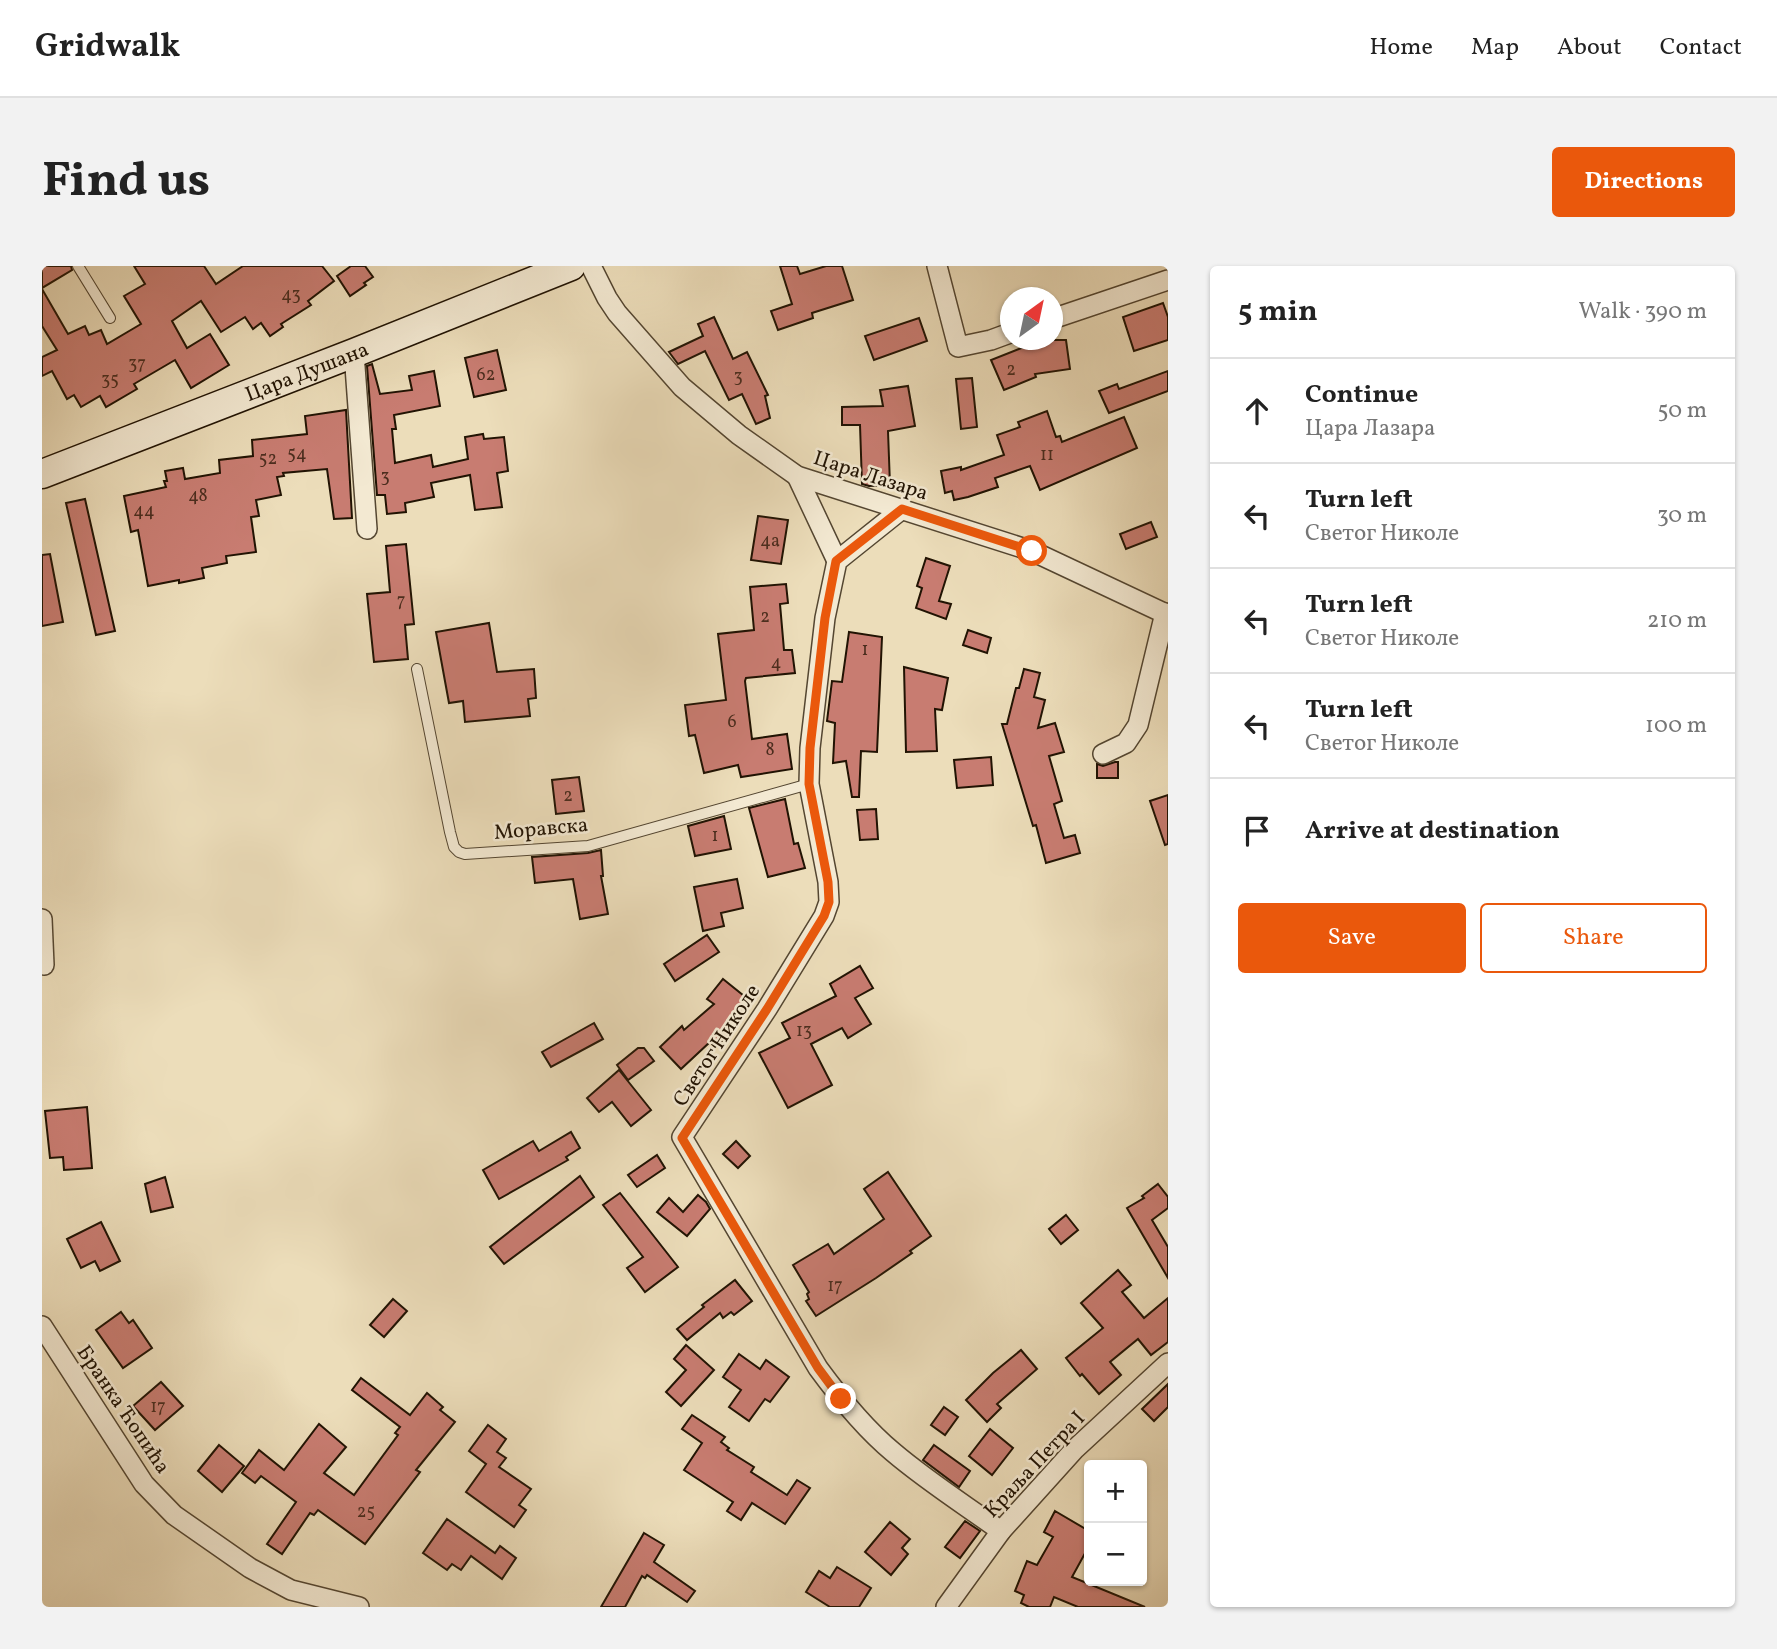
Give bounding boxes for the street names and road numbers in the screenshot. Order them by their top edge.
street label: Цара Душана [241,336,373,410]
street label: Цара Лазара [809,444,932,509]
street label: Моравска [493,811,589,848]
street label: Светог Николе [667,979,768,1113]
street label: Бранка Ћопића [69,1340,177,1480]
street label: Краља Петра I [978,1405,1092,1525]

